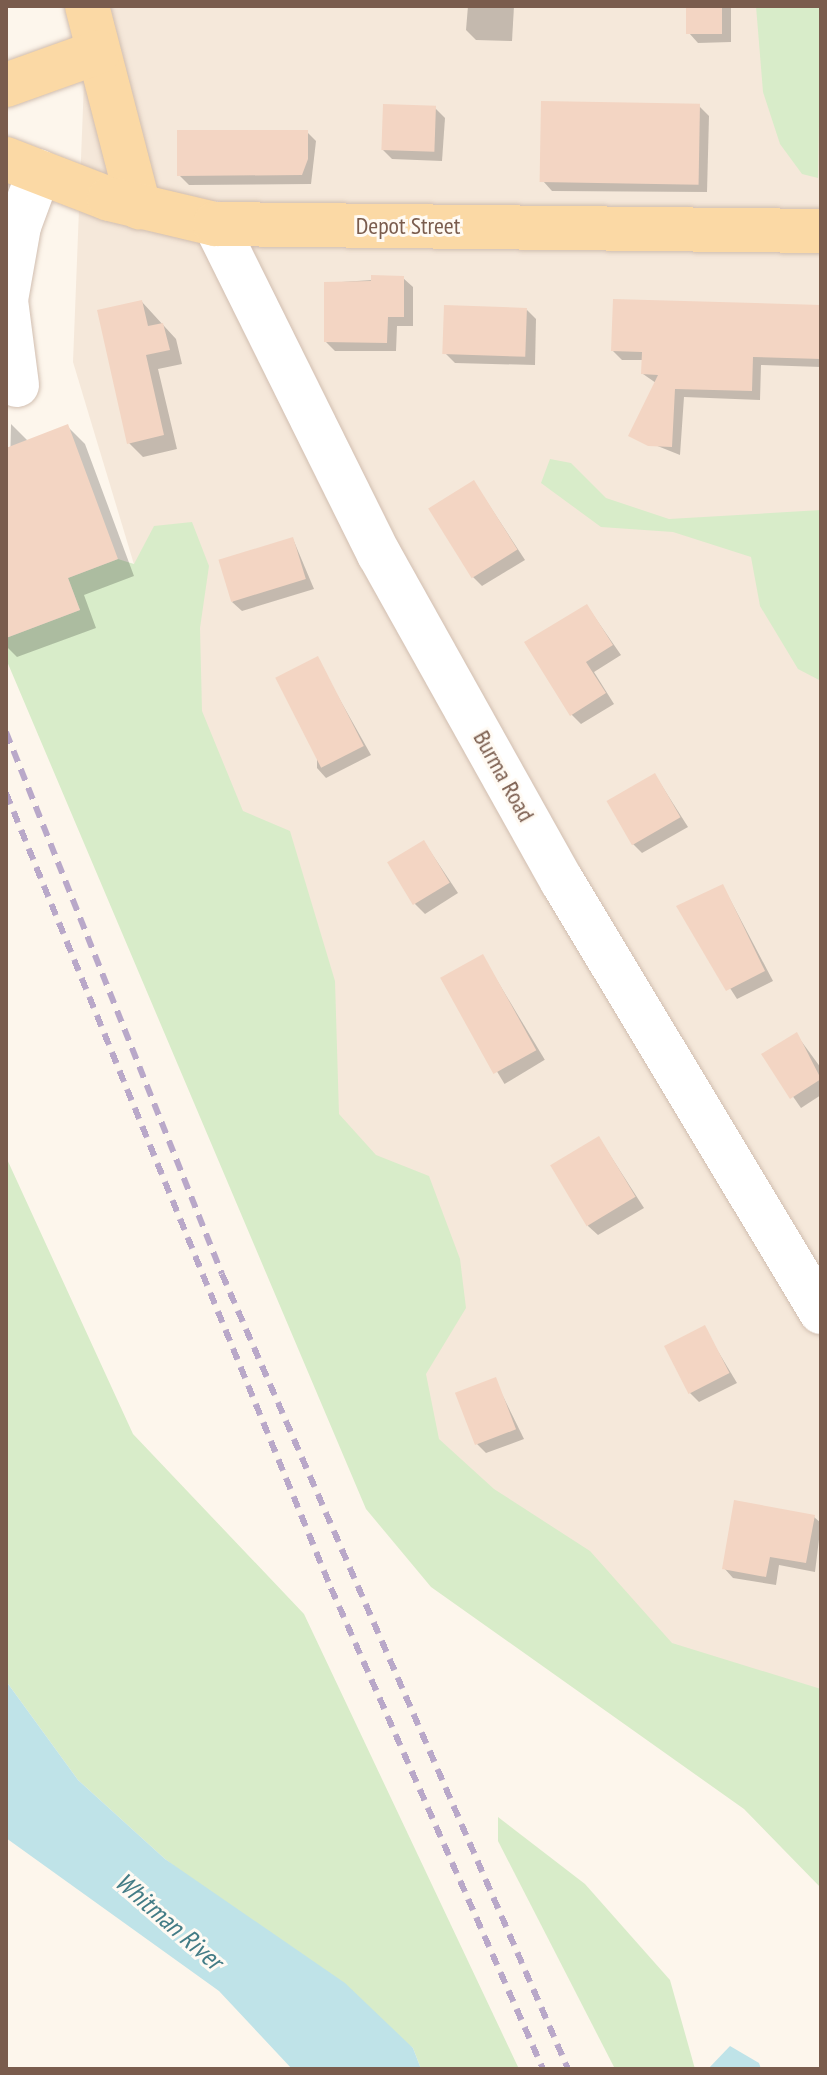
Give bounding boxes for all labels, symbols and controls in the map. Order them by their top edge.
street label: Depot Street [356,212,460,240]
street label: Burma Road [467,725,541,827]
water label: Whitman River [109,1866,229,1976]

